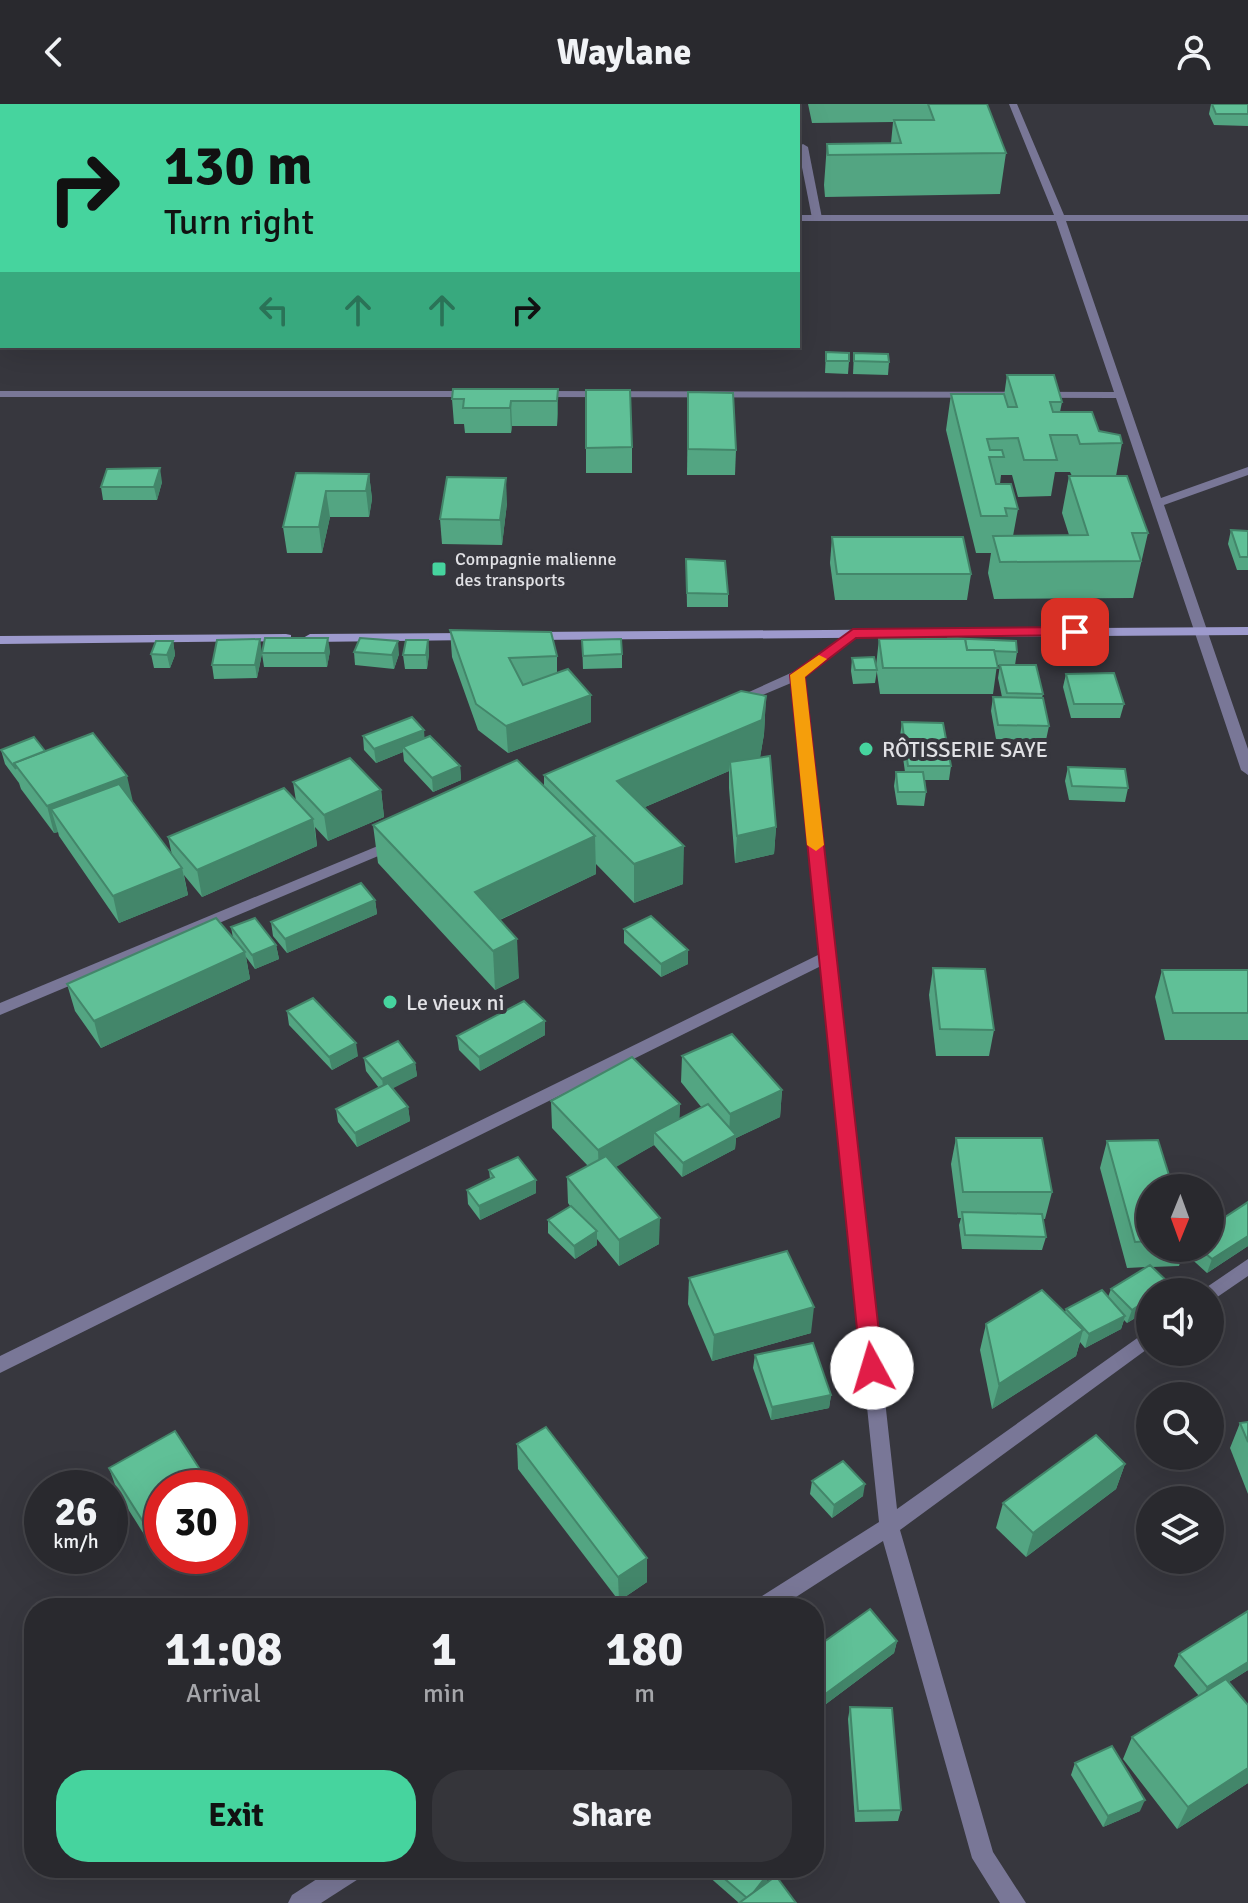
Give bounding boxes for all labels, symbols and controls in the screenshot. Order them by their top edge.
icon: back [32,30,76,74]
text: Waylane [557,30,691,75]
icon: person [1172,30,1216,74]
text: 130 m [164,131,312,200]
icon: right [32,136,136,240]
text: Turn right [164,200,314,245]
icon: left [252,288,296,332]
icon: ahead [336,288,380,332]
icon: ahead [420,288,464,332]
icon: right [504,288,548,332]
place label: Compagnie malienne des transports [455,548,616,591]
marker: Compagnie malienne des transports [430,560,448,578]
pin [1041,598,1109,666]
icon: arrive [1053,610,1097,654]
place label: RÔTISSERIE SAYE [882,736,1048,763]
marker: RÔTISSERIE SAYE [857,740,875,758]
place label: Le vieux ni [406,989,504,1016]
marker: Le vieux ni [381,993,399,1011]
north arrow [1136,1174,1224,1262]
map controls [1136,1174,1224,1574]
button: sound [1136,1278,1224,1366]
position arrow [830,1326,914,1410]
button: search [1136,1382,1224,1470]
speed limit sign: 30 [144,1470,248,1574]
button: layers [1136,1486,1224,1574]
text: 26 [54,1487,98,1537]
text: km/h [53,1529,99,1554]
text: 11:08 [165,1620,282,1679]
text: 1 [431,1620,457,1679]
text: 180 [606,1620,683,1679]
text: Arrival [186,1678,261,1710]
text: min [423,1678,465,1710]
text: m [634,1678,655,1710]
button: Exit [56,1770,416,1862]
button: Share [432,1770,792,1862]

